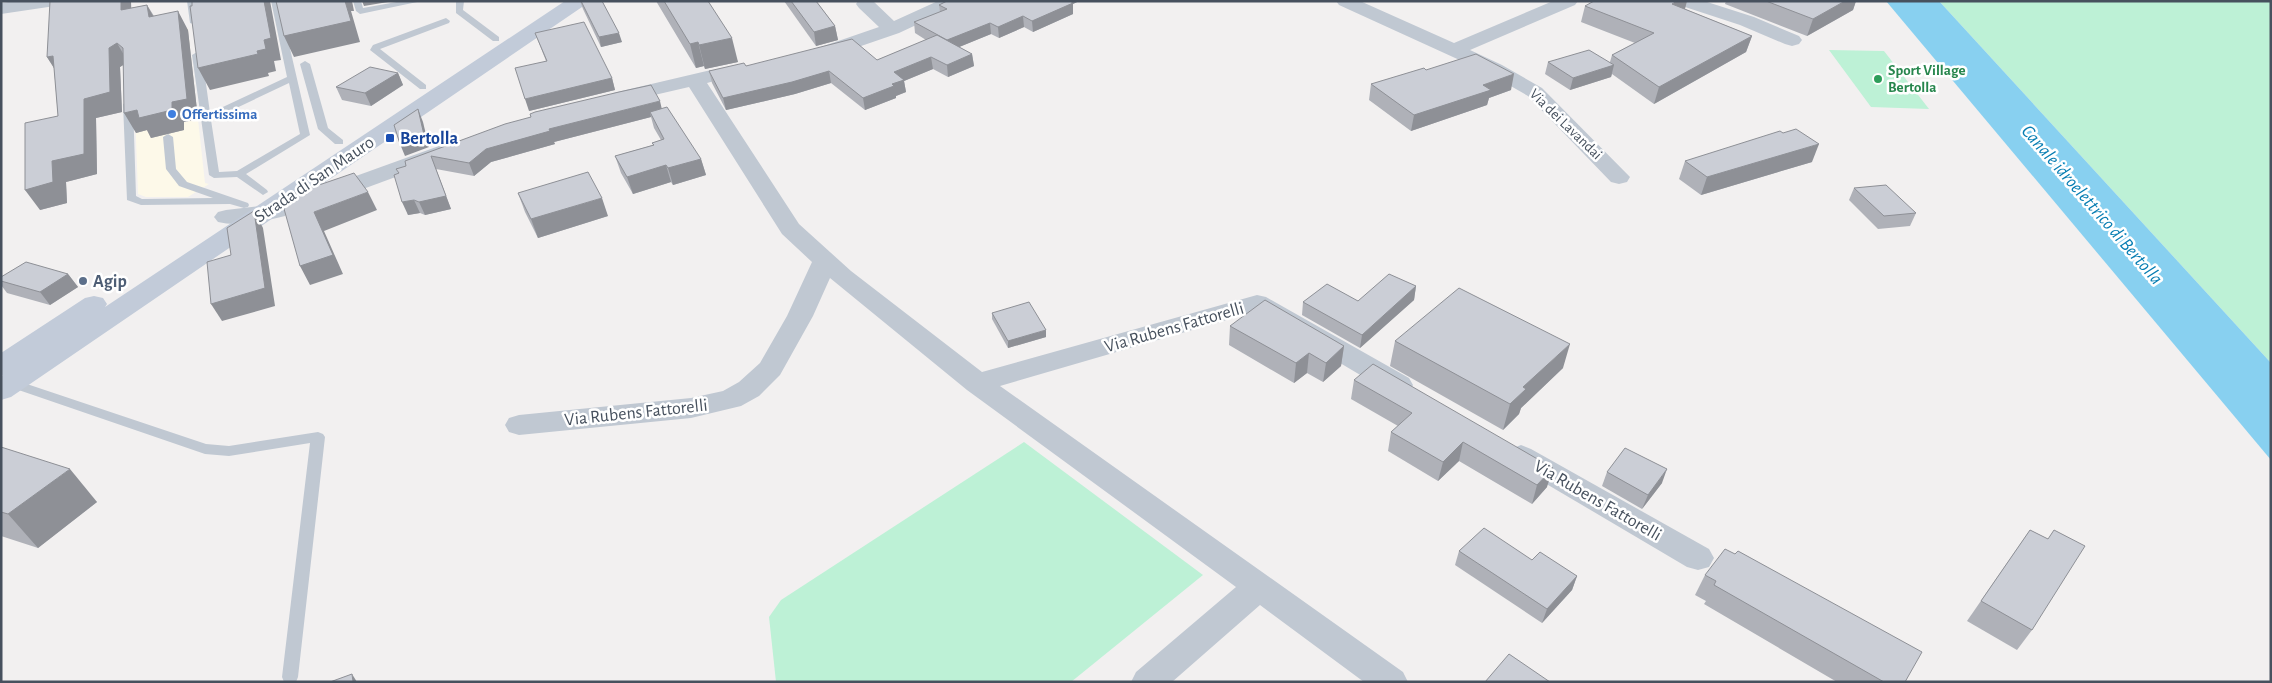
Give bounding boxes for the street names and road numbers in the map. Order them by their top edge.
street label: Via dei Lavandai [1527,86,1605,162]
street label: Strada di San Mauro [252,133,378,226]
street label: Via Rubens Fattorelli [1103,299,1246,356]
street label: Via Rubens Fattorelli [564,397,709,429]
street label: Via Rubens Fattorelli [1531,457,1664,545]

